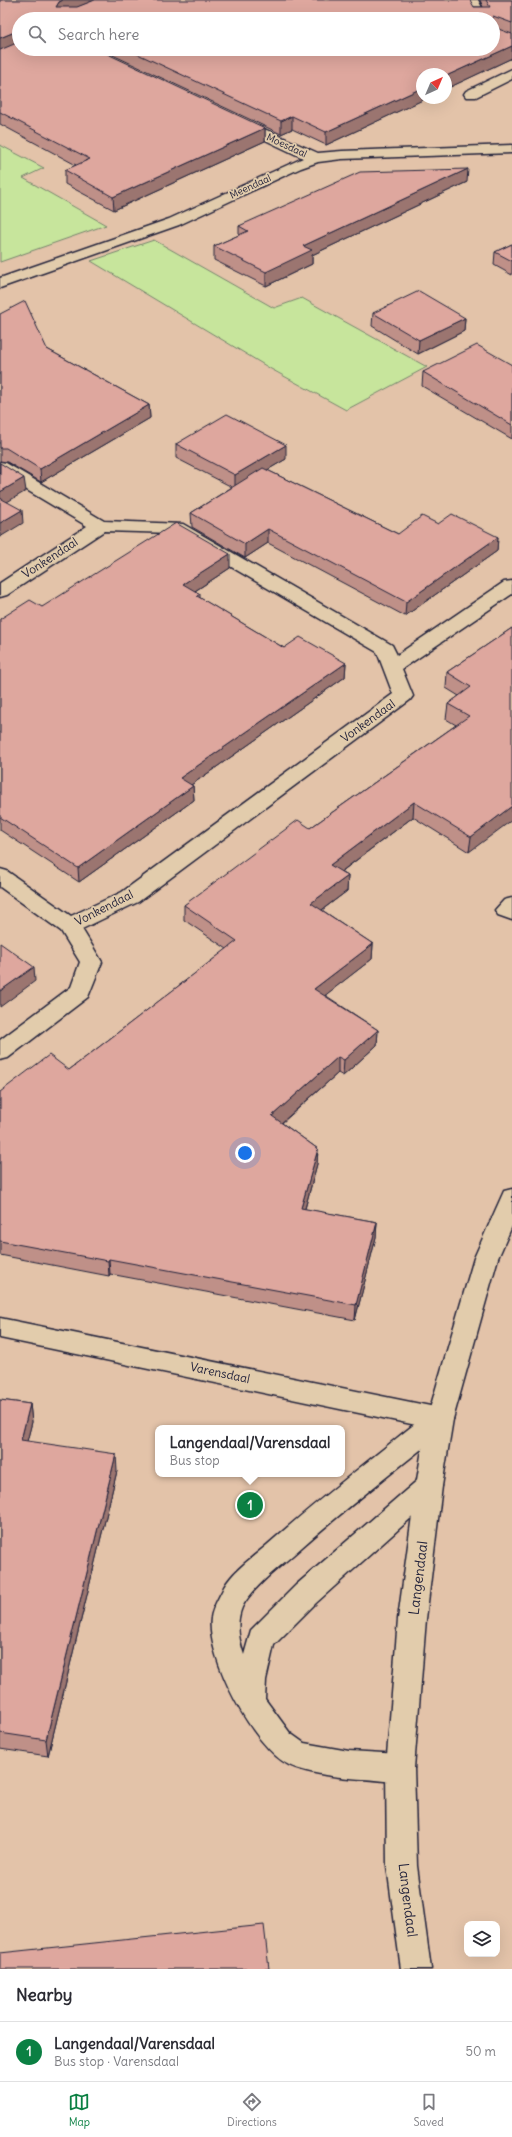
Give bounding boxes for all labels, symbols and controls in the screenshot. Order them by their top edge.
search box [12,12,500,56]
icon: search [26,23,48,45]
text: Search here [58,25,139,44]
north arrow [416,68,452,104]
street label: Moesdaal [265,130,309,160]
street label: Meendaal [227,171,273,202]
street label: Vonkendaal [19,534,80,581]
street label: Vonkendaal [338,696,398,745]
street label: Vonkendaal [72,886,136,929]
your location [235,1143,255,1163]
street label: Varensdaal [189,1359,251,1386]
popup [155,1425,345,1477]
text: Langendaal/Varensdaal [170,1433,330,1452]
text: Bus stop [170,1452,220,1469]
pin: 1 [237,1490,263,1520]
street label: Langendaal [405,1540,431,1616]
street label: Langendaal [395,1862,421,1938]
map controls [464,1921,500,1957]
button: layers [464,1921,500,1957]
text: Nearby [16,1984,72,2006]
text: Langendaal/Varensdaal [54,2034,215,2053]
text: 1 [26,2043,32,2060]
text: 50 m [465,2043,496,2060]
text: Bus stop · Varensdaal [54,2053,179,2070]
tab: Map [68,2091,90,2129]
tab: Directions [227,2091,277,2129]
tab: Saved [413,2091,444,2129]

